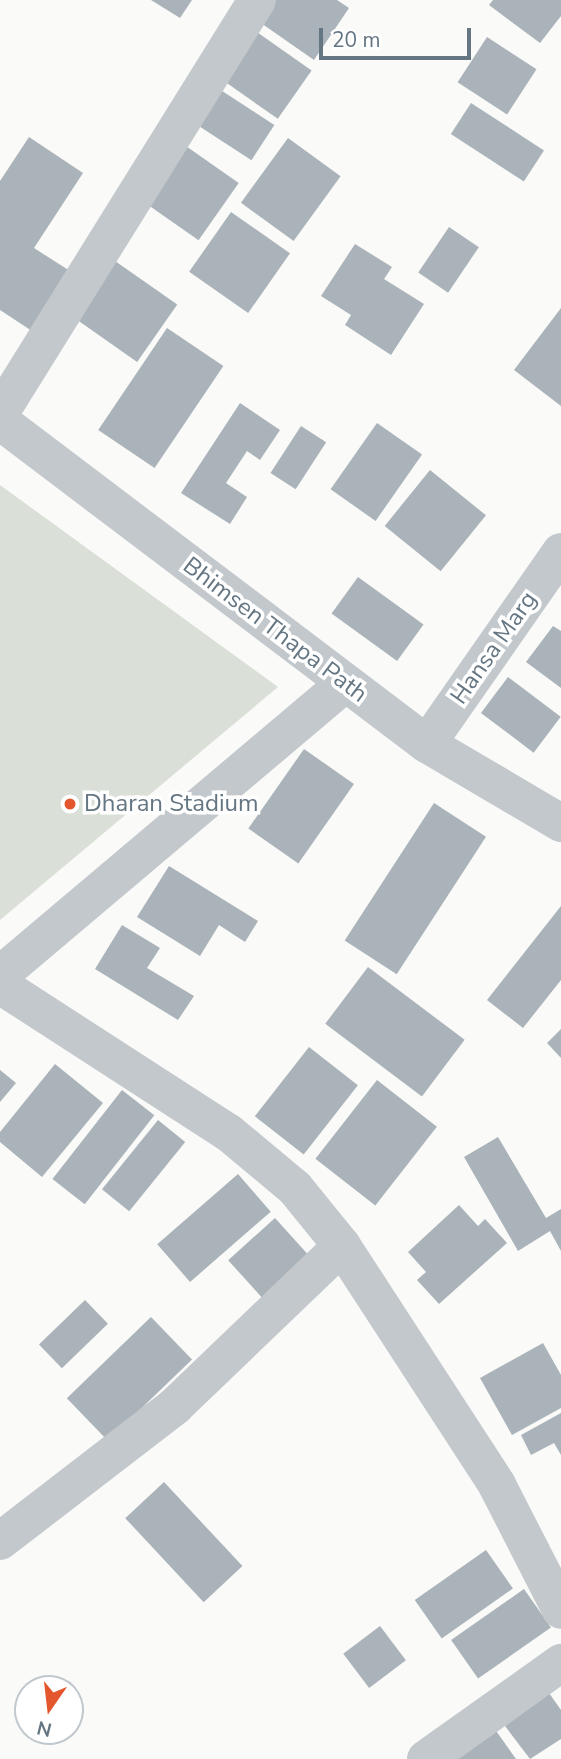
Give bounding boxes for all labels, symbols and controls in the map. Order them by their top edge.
scale bar [323,14,475,58]
text: 20 m [332,26,381,54]
street label: Bhimsen Thapa Path [177,551,373,709]
street label: Hansa Marg [445,586,543,710]
place label: Dharan Stadium [84,790,259,818]
marker: Dharan Stadium [62,796,78,812]
north arrow [14,1675,84,1745]
text: N [34,1714,54,1743]

